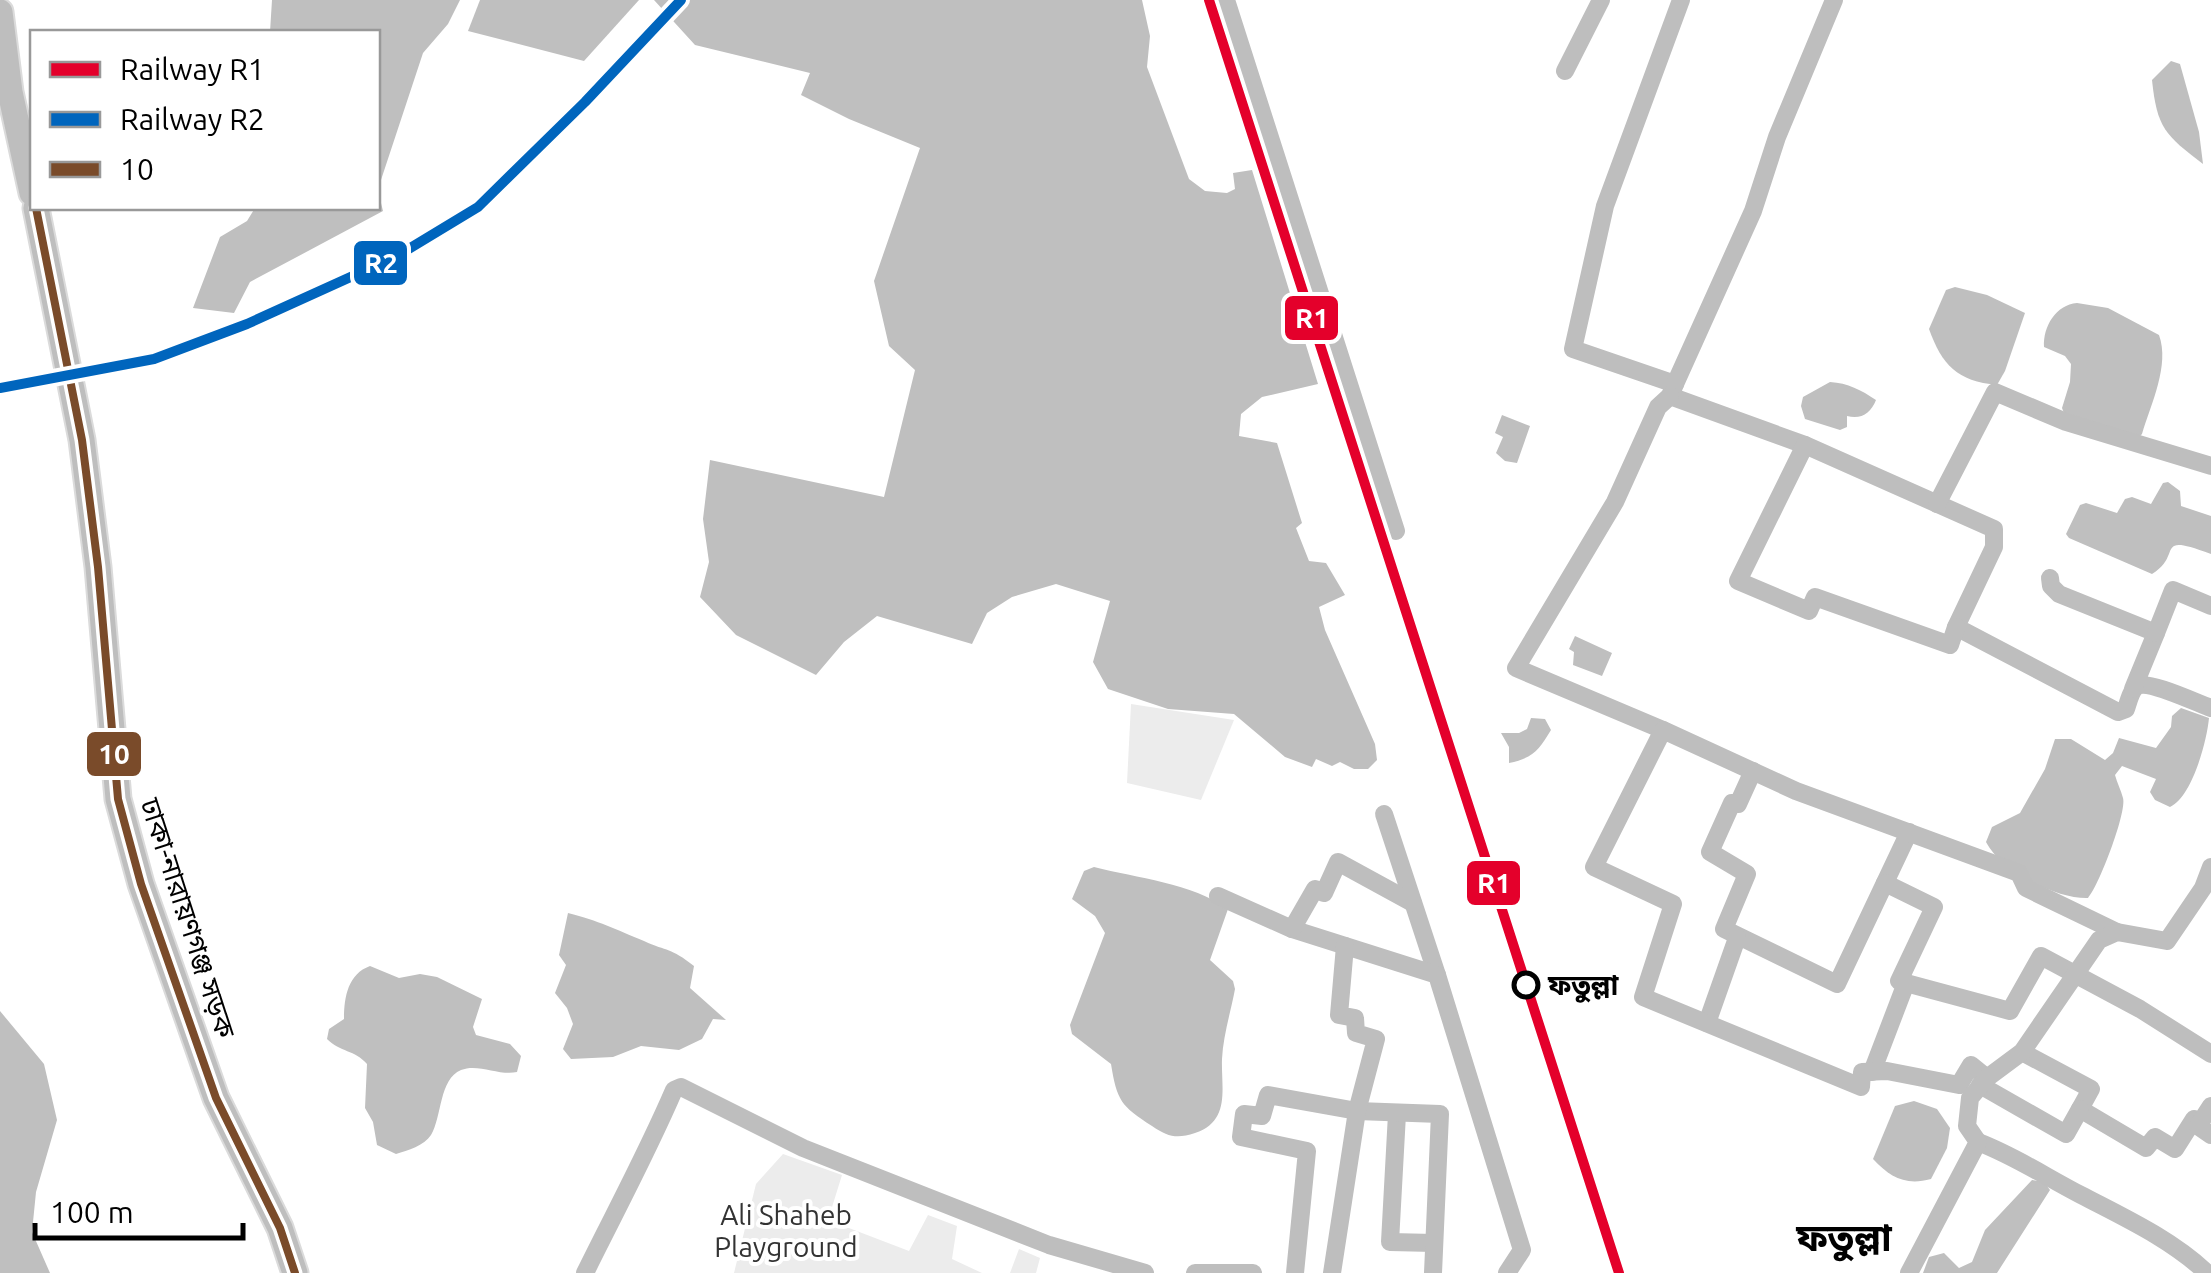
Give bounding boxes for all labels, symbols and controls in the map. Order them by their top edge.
legend [30,30,380,210]
text: Railway R1 [120,52,265,86]
text: Railway R2 [120,102,265,136]
text: 10 [120,152,154,186]
line badge: R2 [352,239,409,287]
text: R2 [364,247,398,278]
line badge: R1 [1283,294,1340,342]
text: R1 [1295,302,1329,333]
line badge: 10 [85,730,143,778]
text: 10 [98,738,130,769]
street label: ঢাকা-নারায়ণগঞ্জ সড়ক [135,793,242,1042]
line badge: R1 [1465,859,1522,907]
text: R1 [1477,867,1511,898]
place label: ফতুল্লা [1547,969,1619,1003]
marker: ফতুল্লা [1513,972,1539,998]
scale bar [35,1178,242,1240]
text: 100 m [50,1195,134,1229]
park label: Ali Shaheb Playground [714,1199,858,1262]
district label: ফতুল্লা [1795,1216,1893,1262]

